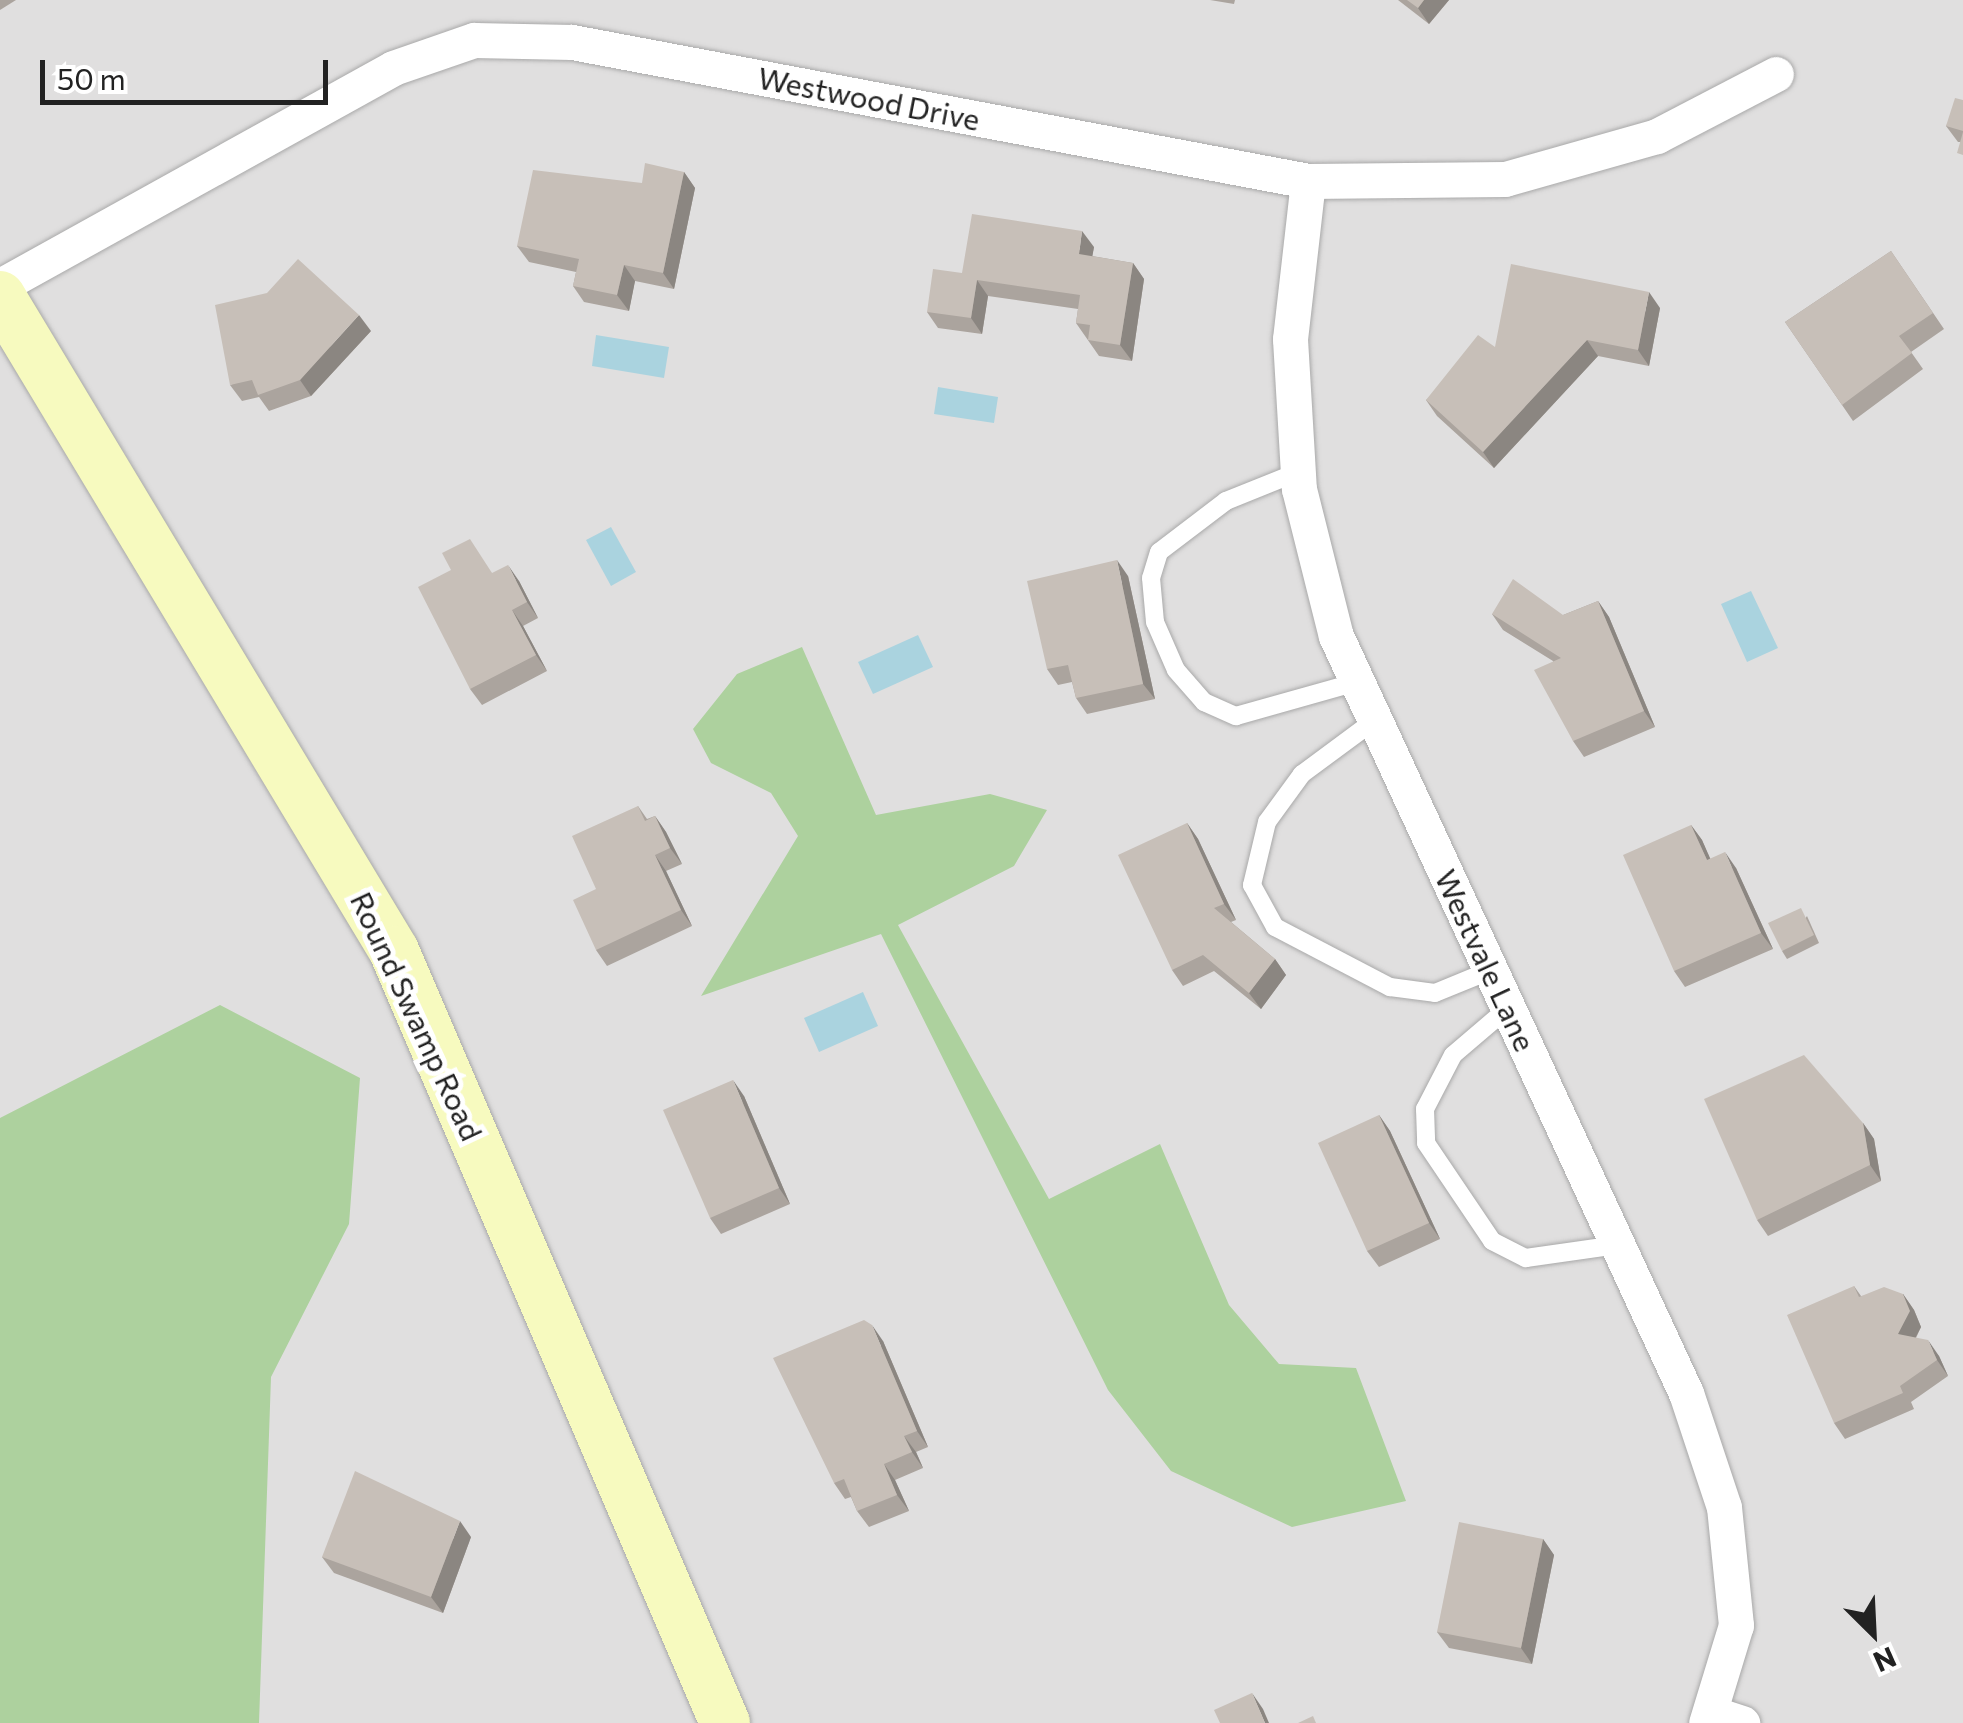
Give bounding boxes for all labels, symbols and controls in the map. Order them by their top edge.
scale bar [45,40,332,102]
text: 50 m [57,59,126,96]
street label: Westwood Drive [755,59,983,137]
street label: Westvale Lane [1428,864,1544,1056]
street label: Round Swamp Road [344,886,490,1146]
north arrow [1823,1583,1923,1683]
text: N [1869,1641,1902,1680]

